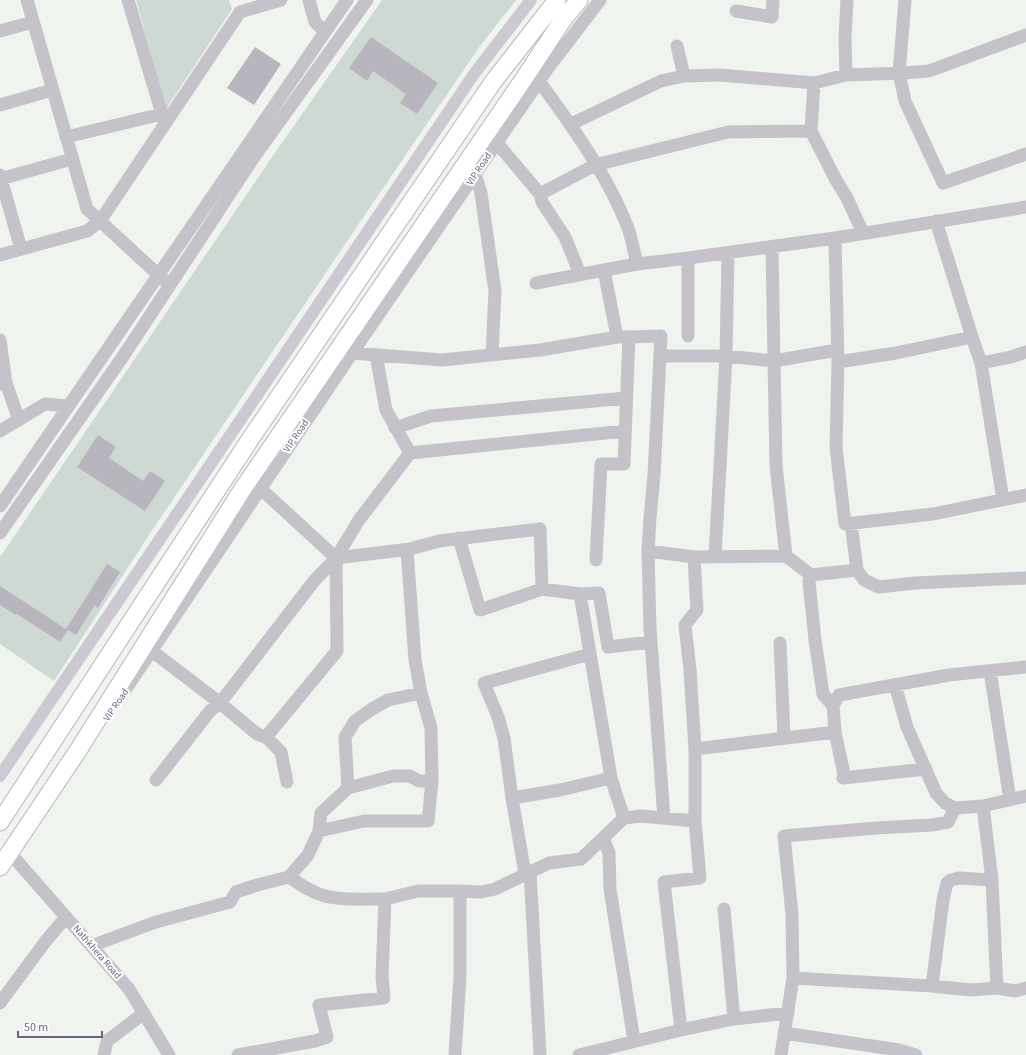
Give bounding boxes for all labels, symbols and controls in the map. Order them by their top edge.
street label: VIP Road [463,150,495,188]
street label: VIP Road [280,417,312,455]
street label: VIP Road [100,686,132,724]
street label: Nathkhera Road [70,922,124,982]
scale bar [18,1013,102,1039]
text: 50 m [24,1019,48,1036]

